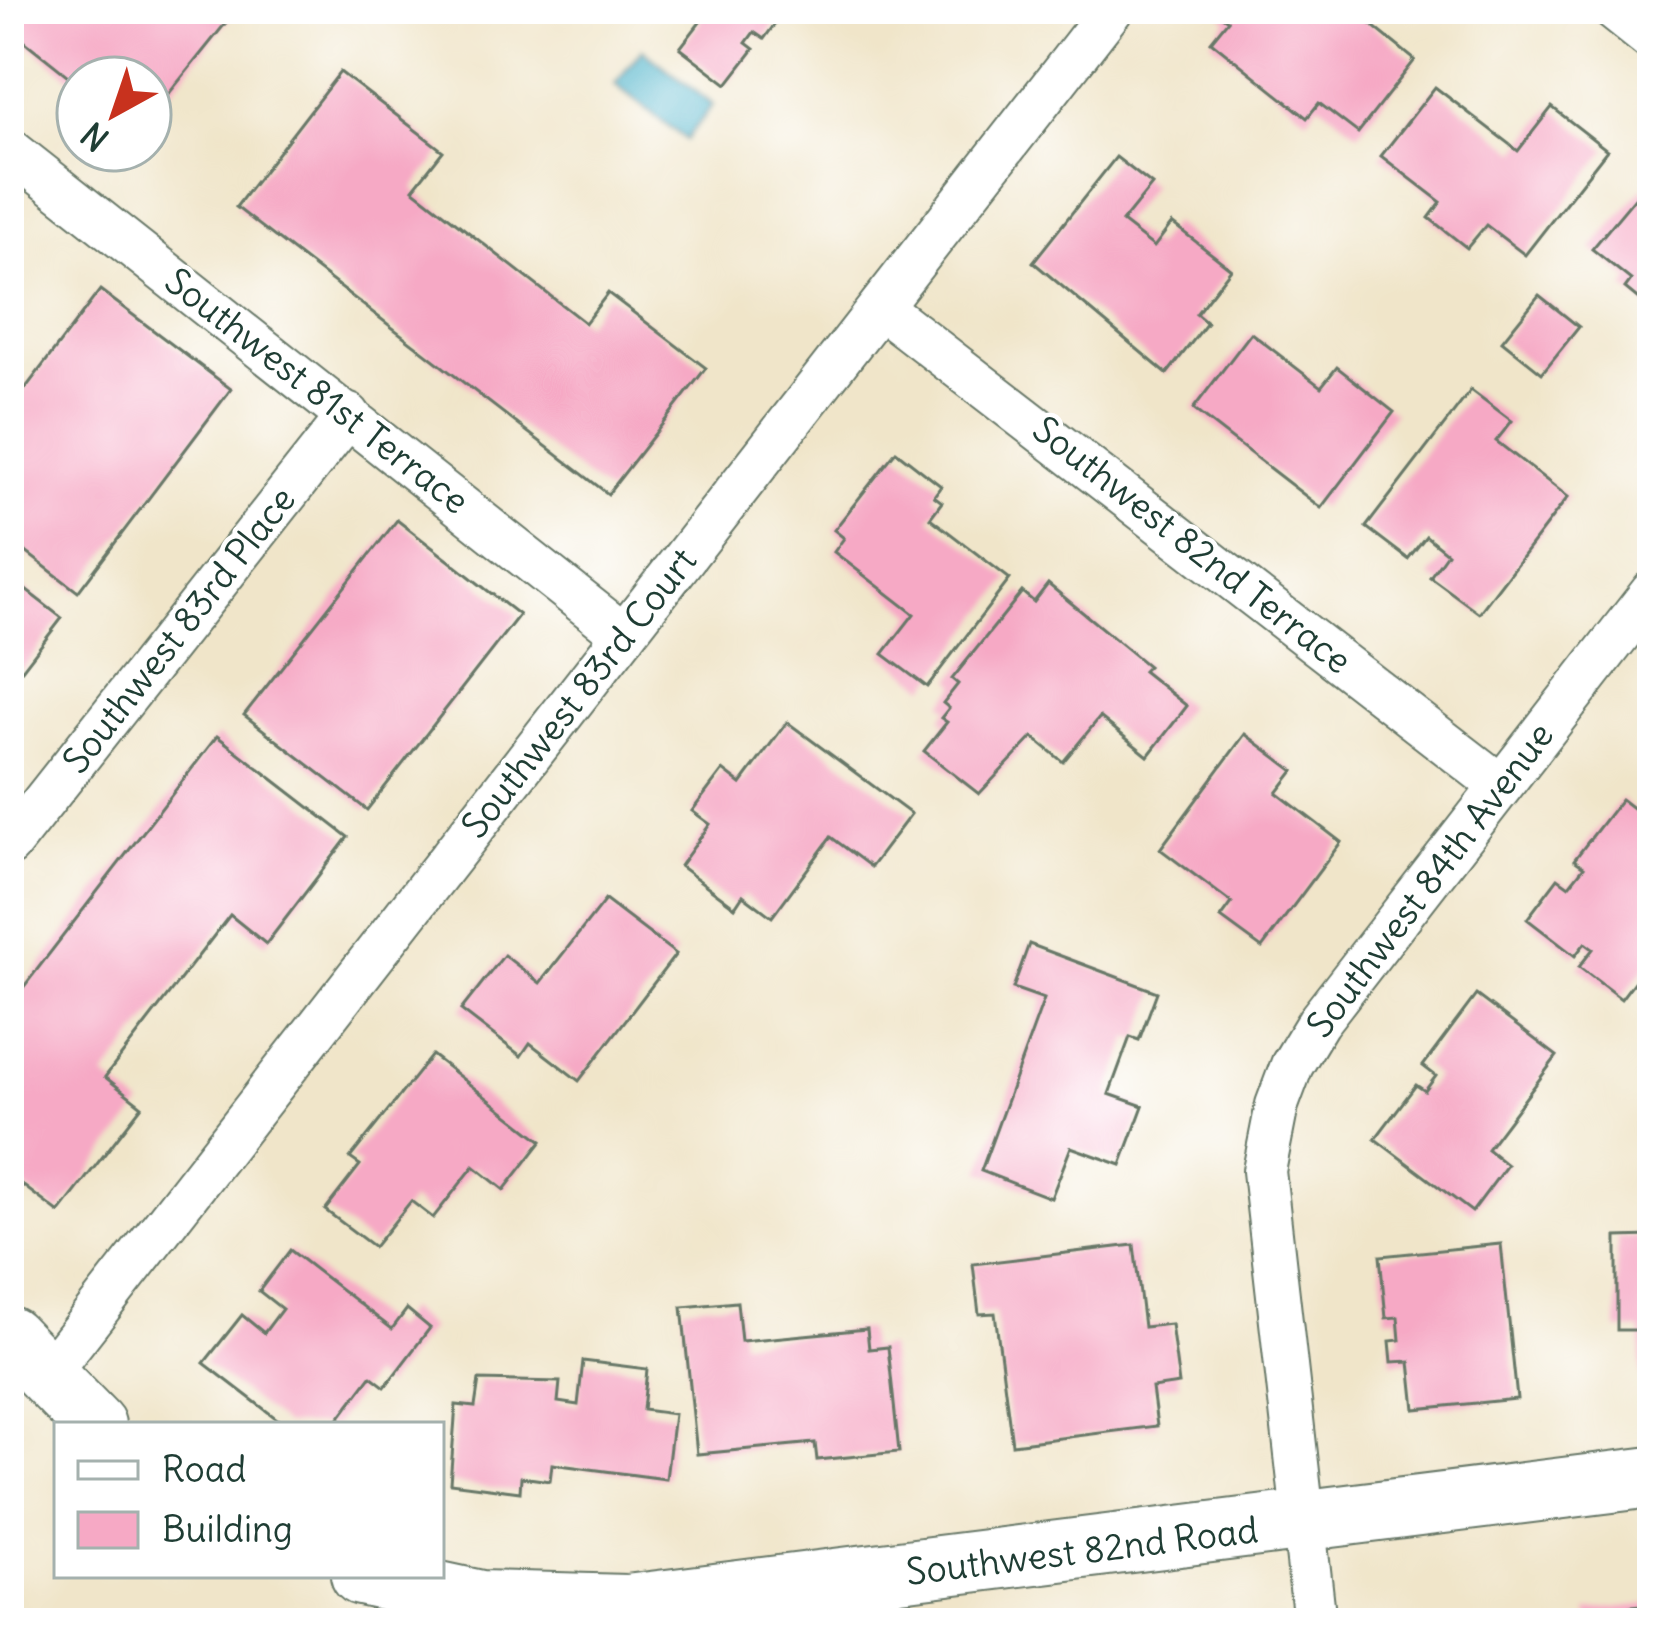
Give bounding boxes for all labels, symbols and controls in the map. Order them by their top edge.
north arrow [54,54,174,174]
text: N [72,114,117,160]
street label: Southwest 81st Terrace [156,258,478,524]
street label: Southwest 82nd Terrace [1024,407,1360,683]
street label: Southwest 83rd Place [53,478,305,782]
street label: Southwest 83rd Court [452,539,706,847]
street label: Southwest 84th Avenue [1297,714,1563,1046]
legend [54,1422,444,1578]
text: Road [162,1447,246,1492]
text: Building [162,1507,293,1552]
street label: Southwest 82nd Road [903,1507,1261,1595]

